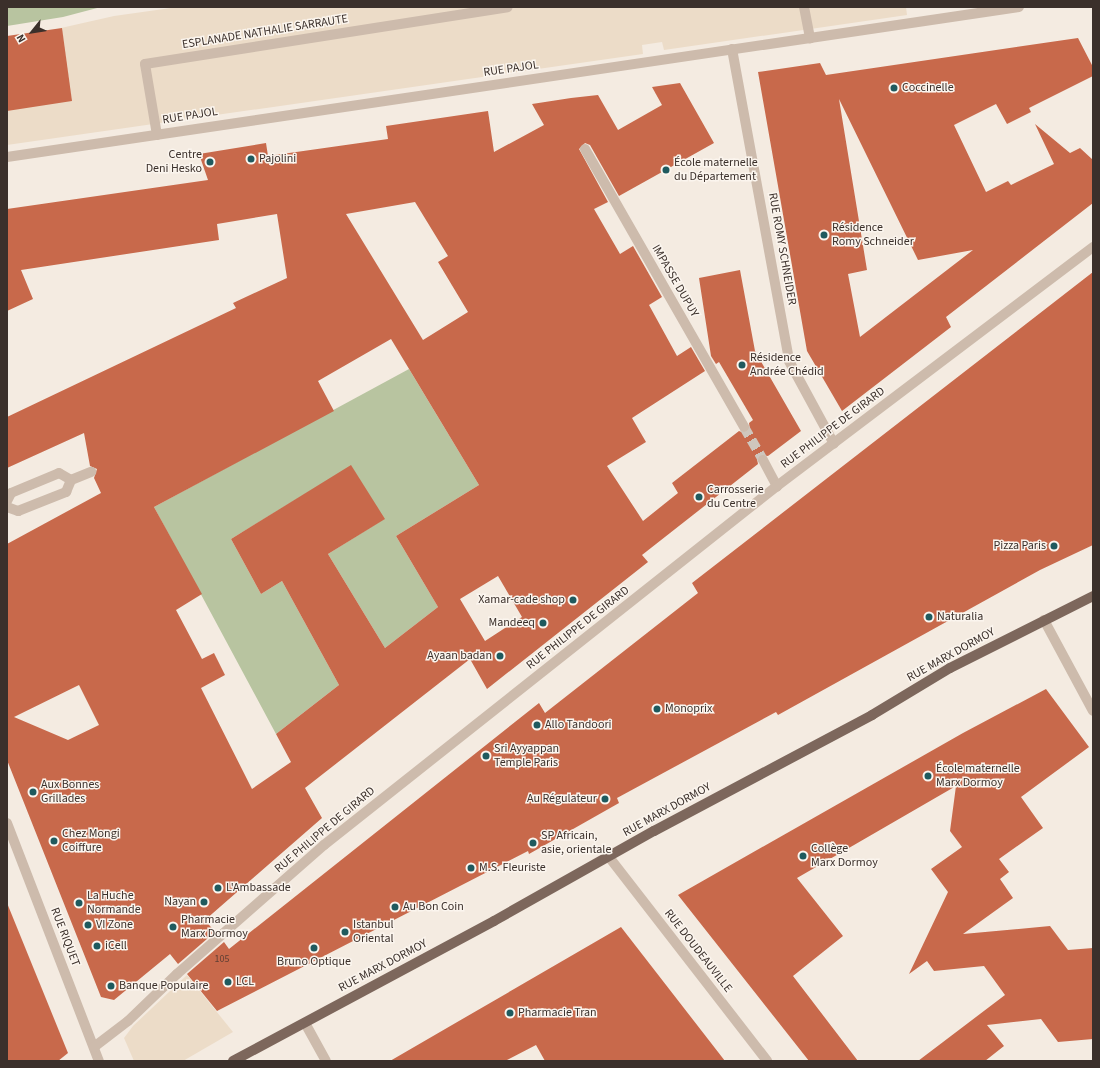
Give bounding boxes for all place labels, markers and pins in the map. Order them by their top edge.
place label: Coccinelle [902,81,954,95]
marker: Coccinelle [889,83,899,93]
place label: Centre Deni Hesko [146,148,202,176]
place label: Pajolini [259,152,296,166]
marker: Pajolini [246,154,256,164]
place label: École maternelle du Département [674,156,758,184]
marker: Centre Deni Hesko [205,157,215,167]
marker: École maternelle du Département [661,165,671,175]
place label: Résidence Romy Schneider [832,221,914,249]
marker: Résidence Romy Schneider [819,230,829,240]
place label: Résidence Andrée Chédid [750,351,824,379]
marker: Résidence Andrée Chédid [737,360,747,370]
place label: Carrosserie du Centre [707,483,764,511]
marker: Carrosserie du Centre [694,492,704,502]
place label: Pizza Paris [993,539,1046,553]
marker: Pizza Paris [1049,541,1059,551]
place label: Xamar-cade shop [478,593,565,607]
marker: Xamar-cade shop [568,595,578,605]
place label: Naturalia [937,610,983,624]
marker: Naturalia [924,612,934,622]
place label: Mandeeq [488,616,535,630]
marker: Mandeeq [538,618,548,628]
place label: Ayaan badan [427,649,492,663]
marker: Ayaan badan [495,651,505,661]
place label: Monoprix [665,702,712,716]
marker: Monoprix [652,704,662,714]
place label: Allo Tandoori [545,718,611,732]
marker: Allo Tandoori [532,720,542,730]
place label: Sri Ayyappan Temple Paris [494,742,559,770]
marker: Sri Ayyappan Temple Paris [481,751,491,761]
place label: École maternelle Marx Dormoy [936,762,1020,790]
marker: École maternelle Marx Dormoy [923,771,933,781]
place label: Aux Bonnes Grillades [41,778,99,806]
marker: Aux Bonnes Grillades [28,787,38,797]
place label: Au Régulateur [527,792,597,806]
marker: Au Régulateur [600,794,610,804]
place label: Chez Mongi Coiffure [62,827,120,855]
place label: SP Africain, asie, orientale [541,829,611,857]
marker: Chez Mongi Coiffure [49,836,59,846]
marker: SP Africain, asie, orientale [528,838,538,848]
place label: Collège Marx Dormoy [811,842,878,870]
marker: Collège Marx Dormoy [798,851,808,861]
place label: M.S. Fleuriste [479,861,546,875]
marker: M.S. Fleuriste [466,863,476,873]
place label: L'Ambassade [226,881,291,895]
marker: L'Ambassade [213,883,223,893]
place label: La Huche Normande [87,889,141,917]
place label: Nayan [164,895,196,909]
marker: Nayan [199,897,209,907]
marker: La Huche Normande [74,898,84,908]
place label: Au Bon Coin [403,900,464,914]
marker: Au Bon Coin [390,902,400,912]
place label: Pharmacie Marx Dormoy [181,913,248,941]
place label: VI Zone [96,918,133,932]
place label: Istanbul Oriental [353,918,394,946]
marker: VI Zone [83,920,93,930]
marker: Pharmacie Marx Dormoy [168,922,178,932]
marker: Istanbul Oriental [340,927,350,937]
place label: iCell [105,939,127,953]
marker: iCell [92,941,102,951]
marker: Bruno Optique [309,943,319,953]
place label: Bruno Optique [277,955,351,969]
place label: LCL [236,975,254,989]
marker: LCL [223,977,233,987]
place label: Banque Populaire [119,979,208,993]
marker: Banque Populaire [106,981,116,991]
place label: Pharmacie Tran [518,1006,597,1020]
marker: Pharmacie Tran [505,1008,515,1018]

